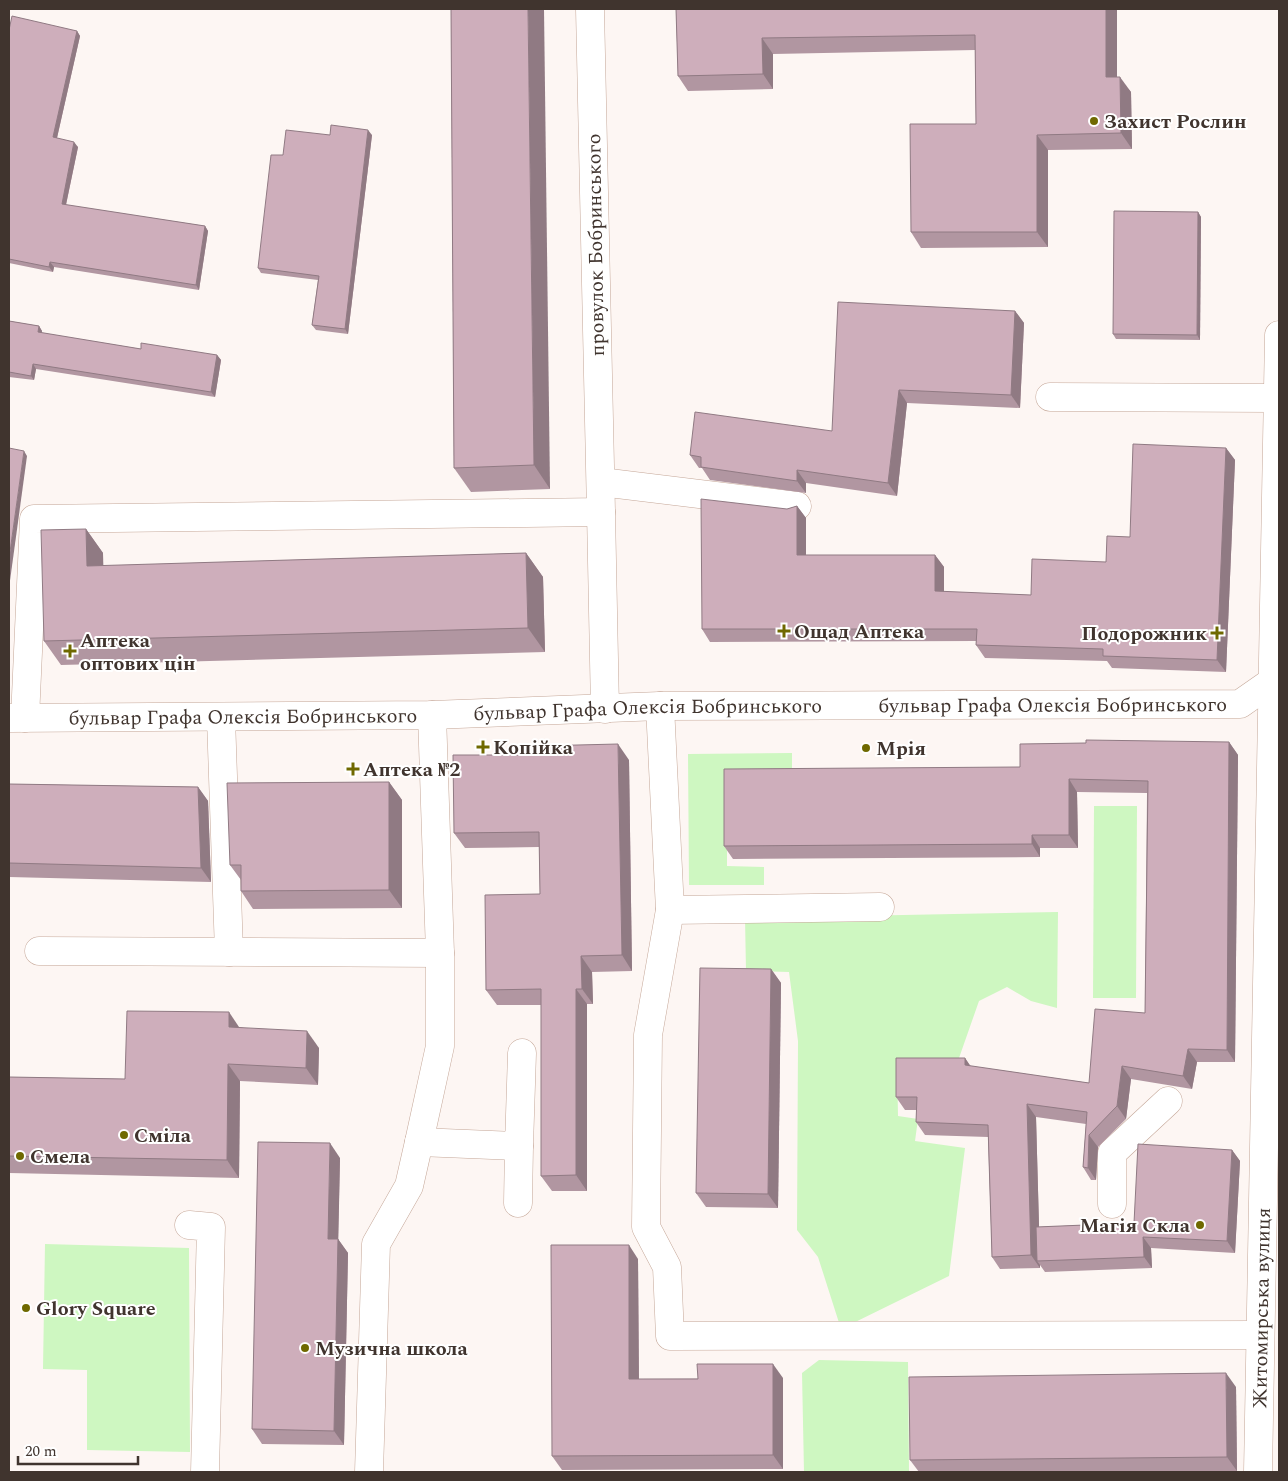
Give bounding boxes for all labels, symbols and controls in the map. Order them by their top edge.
place label: Захист Рослин [1104,107,1246,137]
marker: Захист Рослин [1088,115,1100,127]
street label: провулок Бобринського [579,133,613,357]
place label: Ощад Аптека [794,617,925,647]
place label: Подорожник [1081,619,1207,649]
marker: Ощад Аптека [778,625,790,637]
place label: Аптека оптових цін [80,626,196,679]
marker: Подорожник [1211,627,1223,639]
marker: Аптека оптових цін [64,645,76,657]
street label: бульвар Графа Олексія Бобринського [878,690,1227,721]
street label: бульвар Графа Олексія Бобринського [473,691,822,729]
street label: бульвар Графа Олексія Бобринського [69,701,417,734]
place label: Копiйка [493,733,574,763]
place label: Мрія [876,734,926,764]
marker: Копiйка [477,741,489,753]
marker: Мрія [860,742,872,754]
place label: Аптека №2 [363,755,461,785]
marker: Аптека №2 [347,763,359,775]
place label: Сміла [134,1121,192,1151]
marker: Сміла [118,1129,130,1141]
place label: Смела [30,1142,91,1172]
marker: Смела [14,1150,26,1162]
street label: Житомирська вулиця [1245,1207,1279,1409]
place label: Магія Скла [1079,1211,1191,1241]
marker: Магія Скла [1194,1219,1206,1231]
place label: Glory Square [36,1294,156,1324]
marker: Glory Square [20,1302,32,1314]
place label: Музична школа [315,1334,469,1364]
marker: Музична школа [299,1342,311,1354]
scale bar [18,1434,138,1466]
text: 20 m [25,1440,57,1463]

